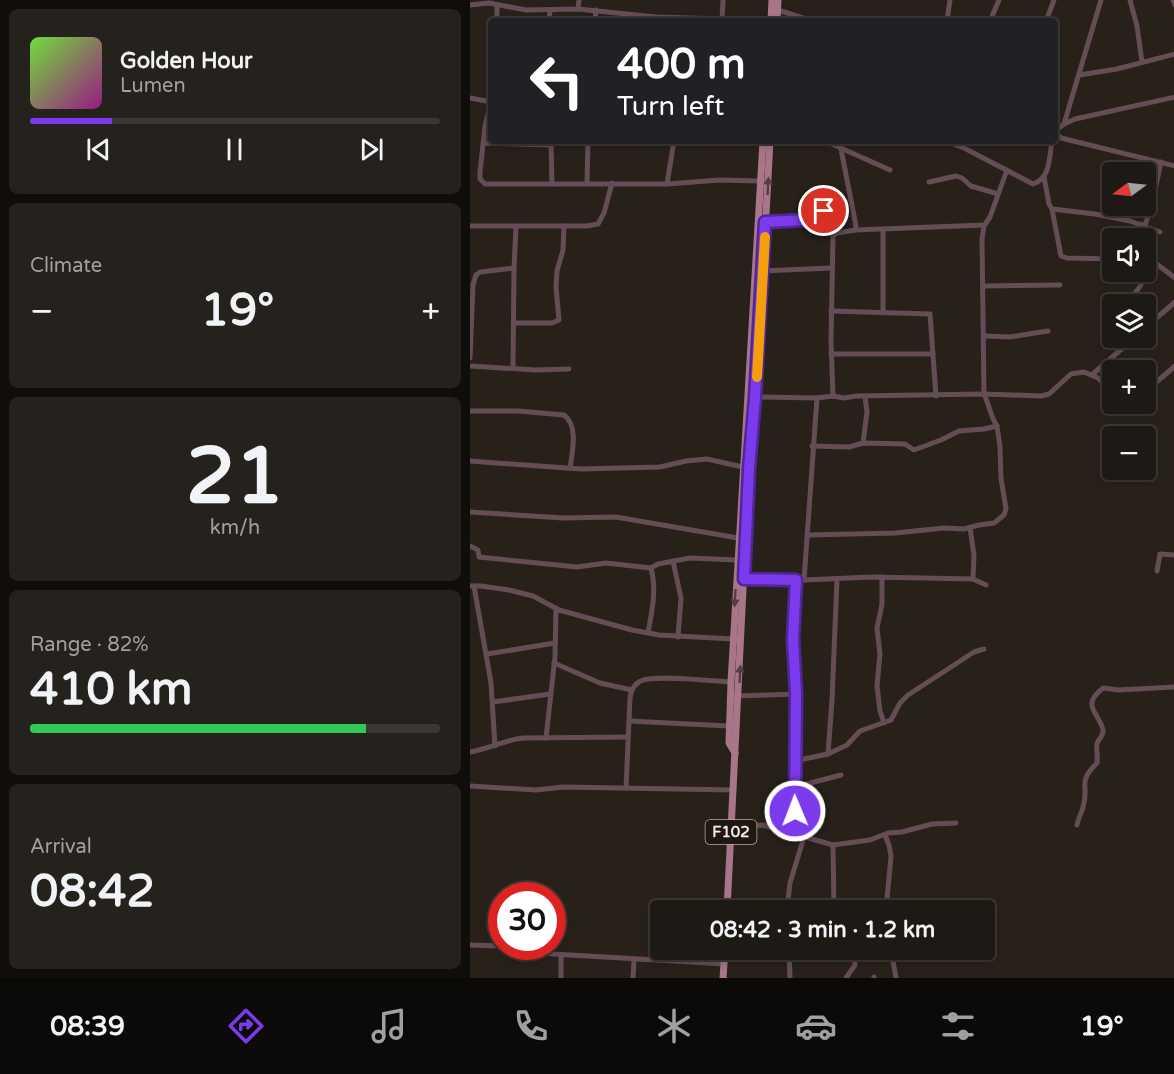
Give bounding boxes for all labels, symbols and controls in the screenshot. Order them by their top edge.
text: 400 m [617,39,746,90]
icon: left [518,42,596,120]
text: Golden Hour [120,48,252,74]
text: Lumen [120,74,186,98]
text: Turn left [617,90,724,123]
icon: previous [82,133,115,166]
icon: pause [218,133,251,166]
icon: next [355,133,388,166]
north arrow [1102,162,1156,216]
map controls [1102,162,1156,480]
one-way arrow [763,176,772,195]
pin [798,185,849,236]
icon: arrive [807,194,840,227]
button: sound [1102,228,1156,282]
text: Climate [30,254,102,278]
text: 19° [201,284,274,338]
text: − [30,292,54,331]
text: + [421,292,440,331]
button: layers [1102,294,1156,348]
button: + [1102,360,1156,414]
button: − [1102,426,1156,480]
text: 21 [186,430,284,524]
text: km/h [210,516,260,540]
one-way arrow [731,588,740,607]
text: Range · 82% [30,633,149,657]
text: 410 km [30,663,192,717]
one-way arrow [736,664,745,683]
position arrow [763,779,827,843]
road number: F102 [706,820,756,844]
text: Arrival [30,835,92,859]
text: 08:42 [30,865,155,919]
speed limit sign: 30 [488,882,566,960]
text: 08:42 · 3 min · 1.2 km [710,917,935,943]
icon: directions [225,1005,267,1047]
icon: music [368,1005,410,1047]
icon: phone [510,1005,552,1047]
icon: climate [653,1005,695,1047]
icon: car [795,1005,837,1047]
icon: filters [937,1005,979,1047]
text: 08:39 [50,1010,125,1043]
text: 19° [1080,1010,1124,1043]

